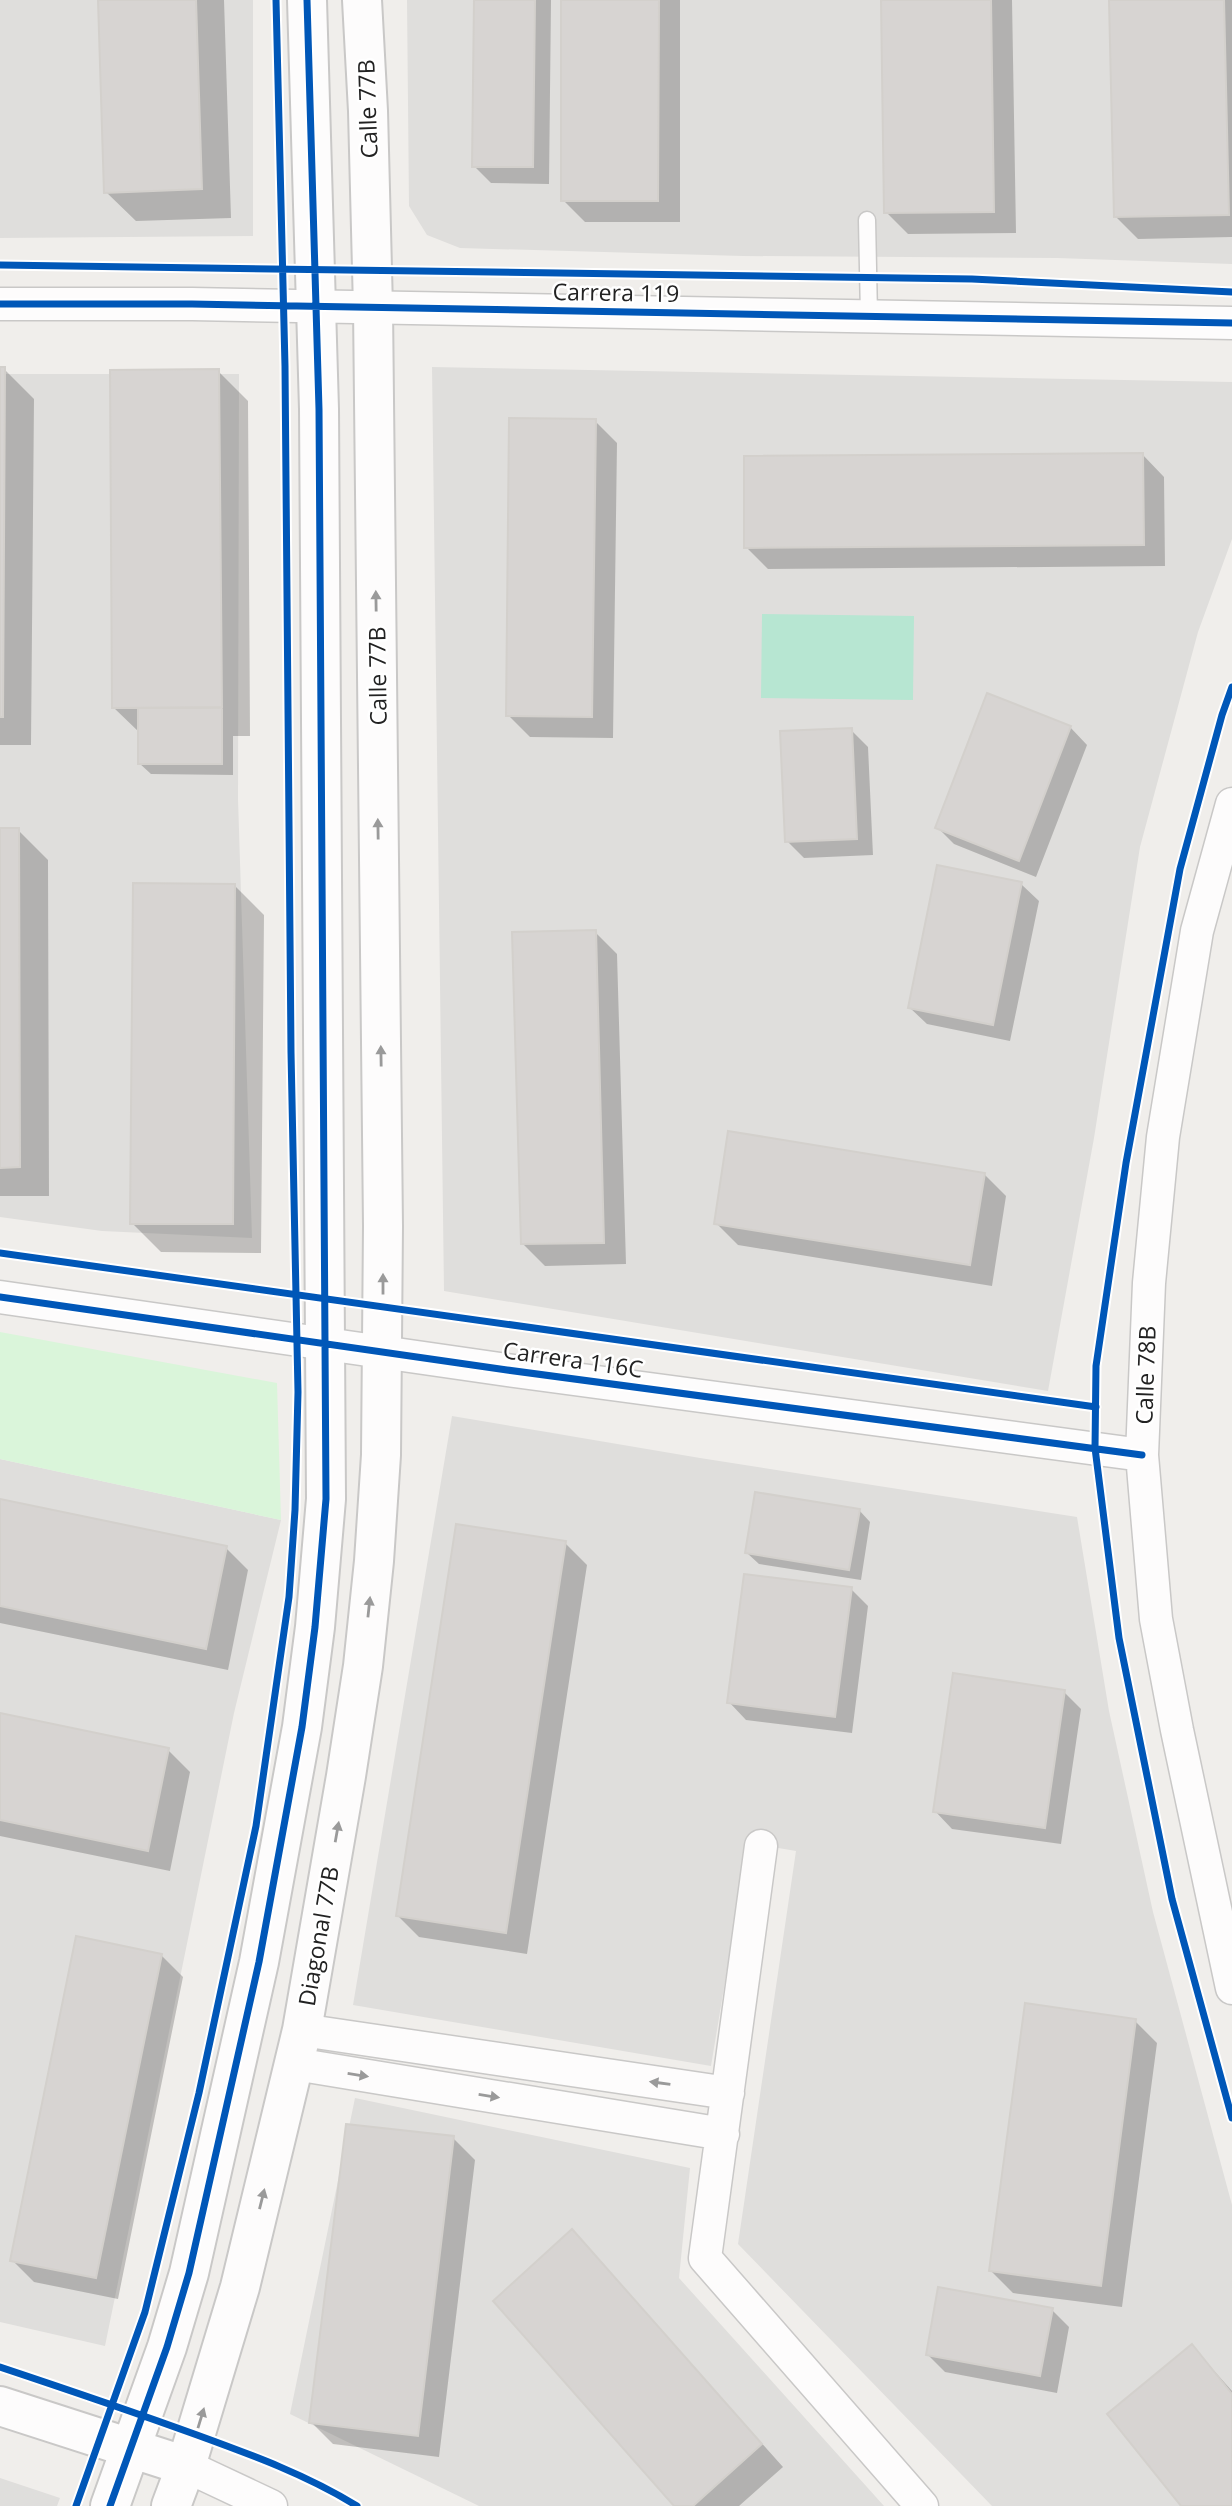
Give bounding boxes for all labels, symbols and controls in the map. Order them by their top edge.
street label: Calle 77B [349,59,385,159]
street label: Carrera 119 [552,275,680,309]
one-way arrow [370,590,382,612]
street label: Calle 77B [360,626,394,726]
one-way arrow [372,817,384,839]
one-way arrow [375,1045,387,1067]
one-way arrow [377,1272,389,1294]
street label: Calle 78B [1127,1325,1163,1425]
street label: Carrera 116C [501,1333,645,1385]
one-way arrow [364,1596,375,1618]
one-way arrow [332,1821,343,1843]
street label: Diagonal 77B [290,1864,346,2008]
one-way arrow [347,2070,369,2081]
one-way arrow [649,2077,671,2088]
one-way arrow [478,2091,500,2102]
one-way arrow [256,2188,267,2210]
one-way arrow [197,2407,207,2428]

